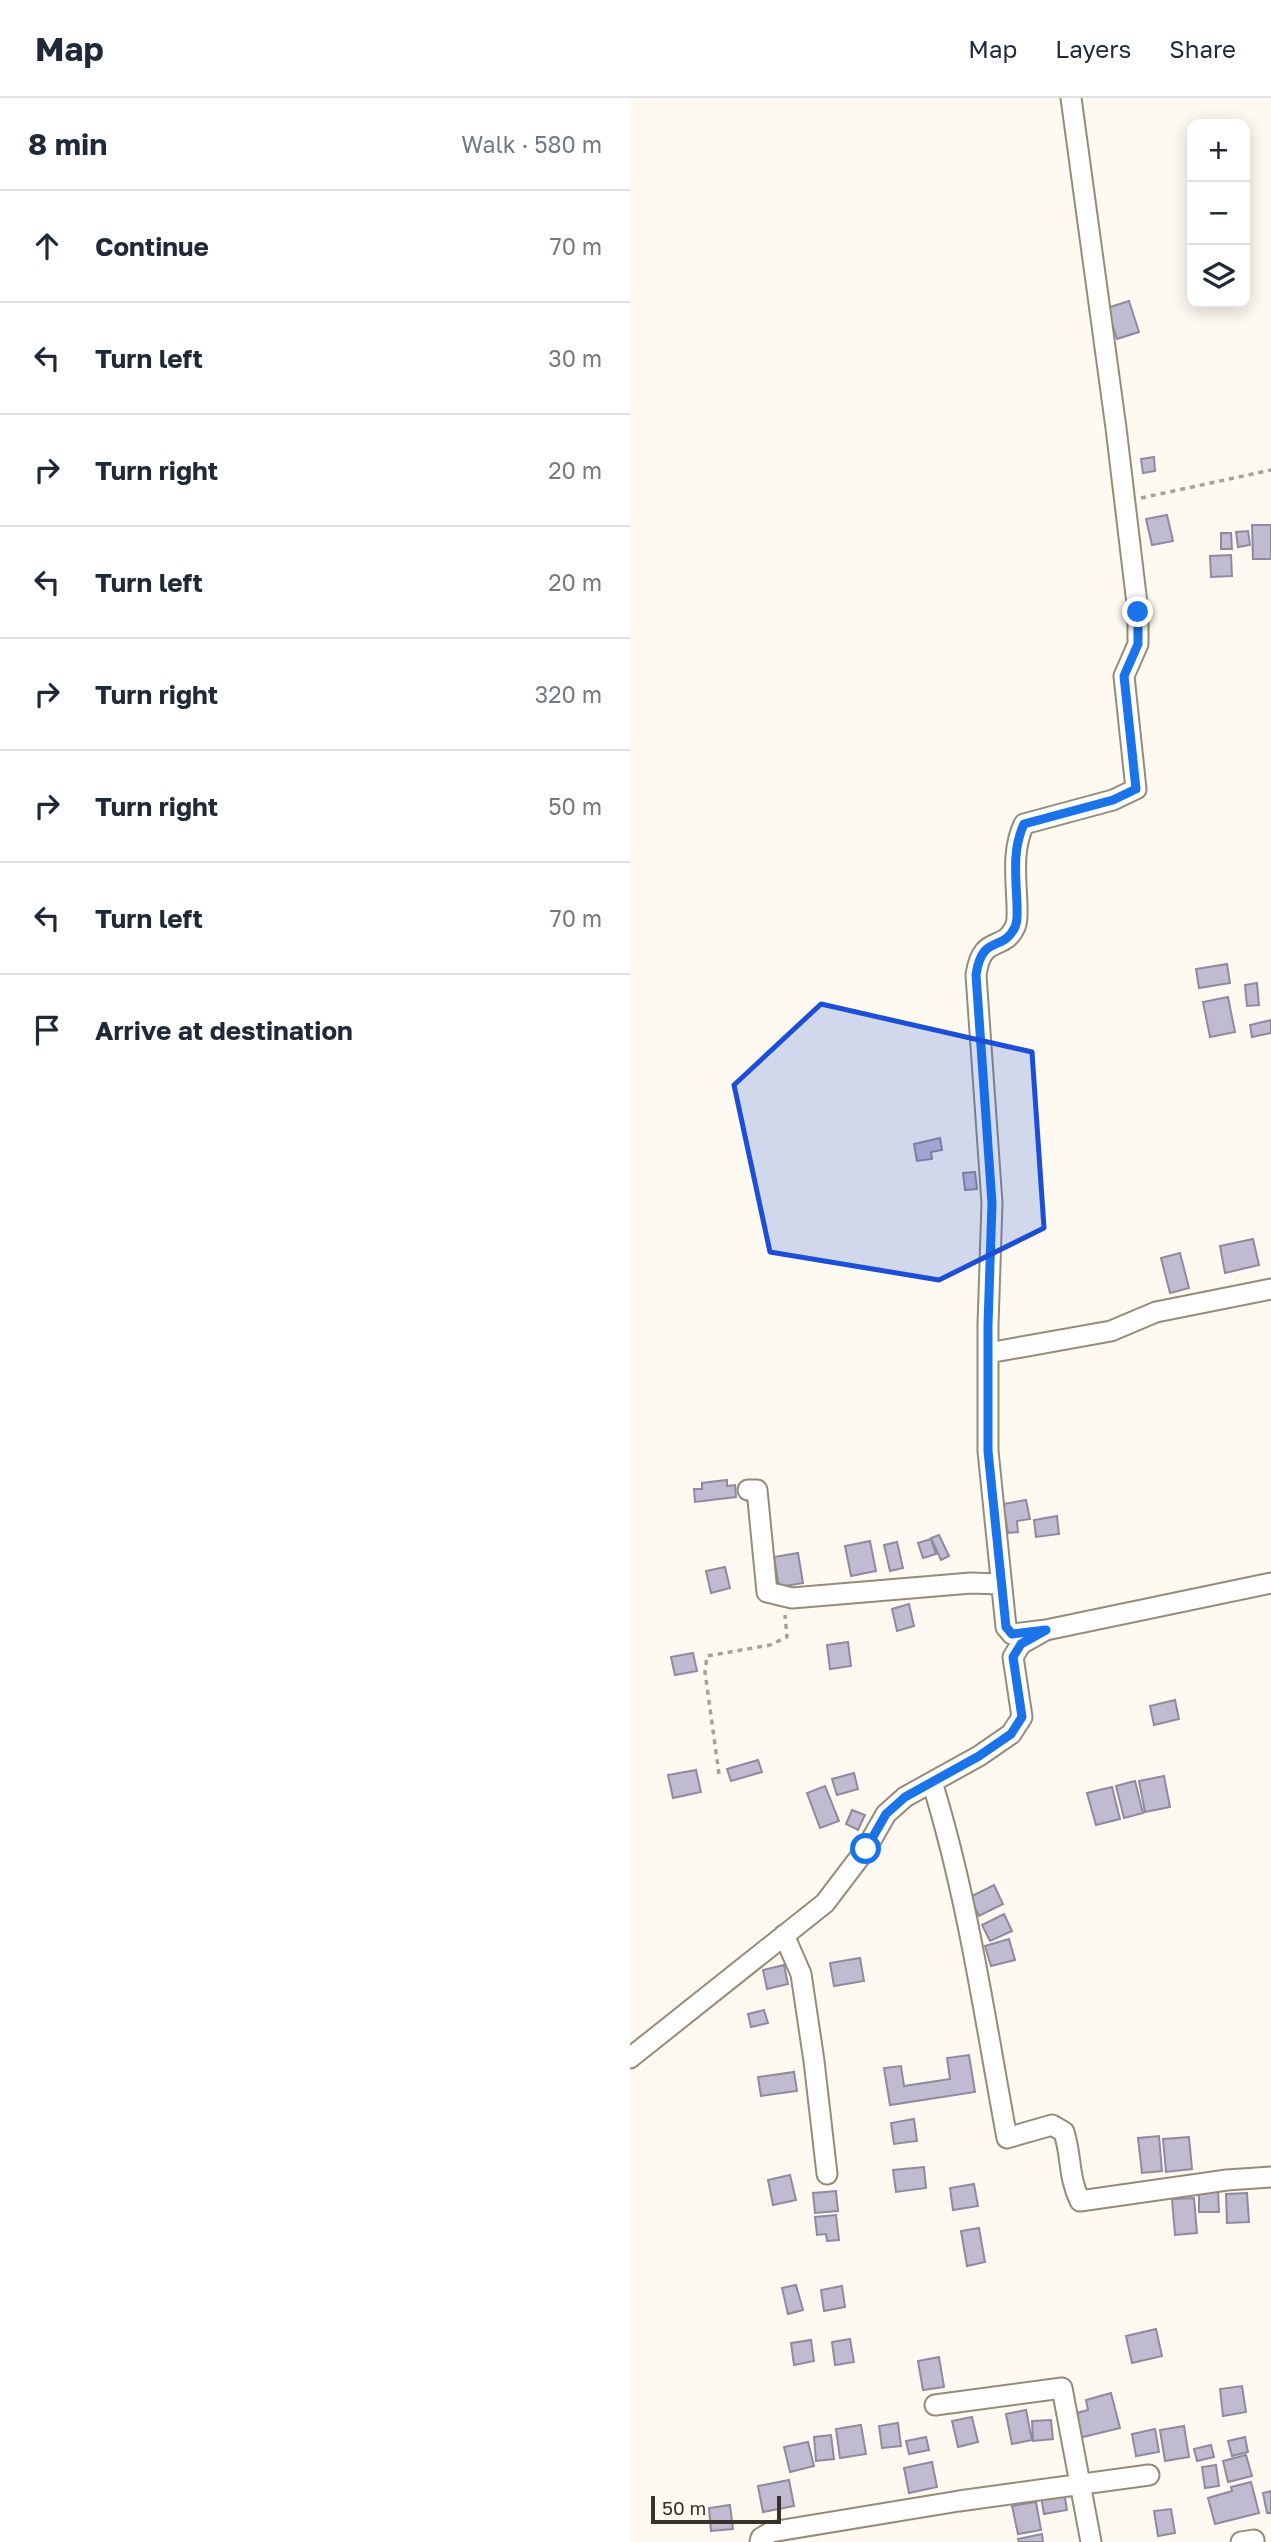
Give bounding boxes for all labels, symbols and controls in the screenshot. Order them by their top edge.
text: Map [35,29,104,68]
text: Map [968,34,1017,63]
text: Layers [1055,34,1131,63]
text: Share [1169,34,1236,63]
map controls [1187,119,1250,308]
button: + [1187,119,1250,182]
text: 8 min [28,126,107,162]
text: Walk · 580 m [461,130,602,158]
button: − [1187,182,1250,245]
icon: ahead [28,227,66,265]
text: Continue [95,231,209,262]
text: 70 m [549,232,602,260]
button: layers [1187,245,1250,308]
icon: left [28,339,66,377]
text: Turn left [95,343,203,374]
text: 30 m [548,344,602,372]
icon: right [28,451,66,489]
text: Turn right [95,455,218,486]
text: 20 m [548,456,602,484]
icon: left [28,563,66,601]
text: Turn left [95,567,203,598]
text: 20 m [548,568,602,596]
route end [1122,596,1153,627]
icon: right [28,675,66,713]
text: Turn right [95,679,218,710]
text: 320 m [535,680,602,708]
icon: right [28,787,66,825]
text: Turn right [95,791,218,822]
text: 50 m [548,792,602,820]
icon: left [28,899,66,937]
text: Turn left [95,903,203,934]
text: 70 m [549,904,602,932]
icon: arrive [28,1011,66,1049]
text: Arrive at destination [95,1015,353,1046]
route start [850,1833,881,1864]
scale bar [651,2493,780,2525]
text: 50 m [662,2496,706,2519]

